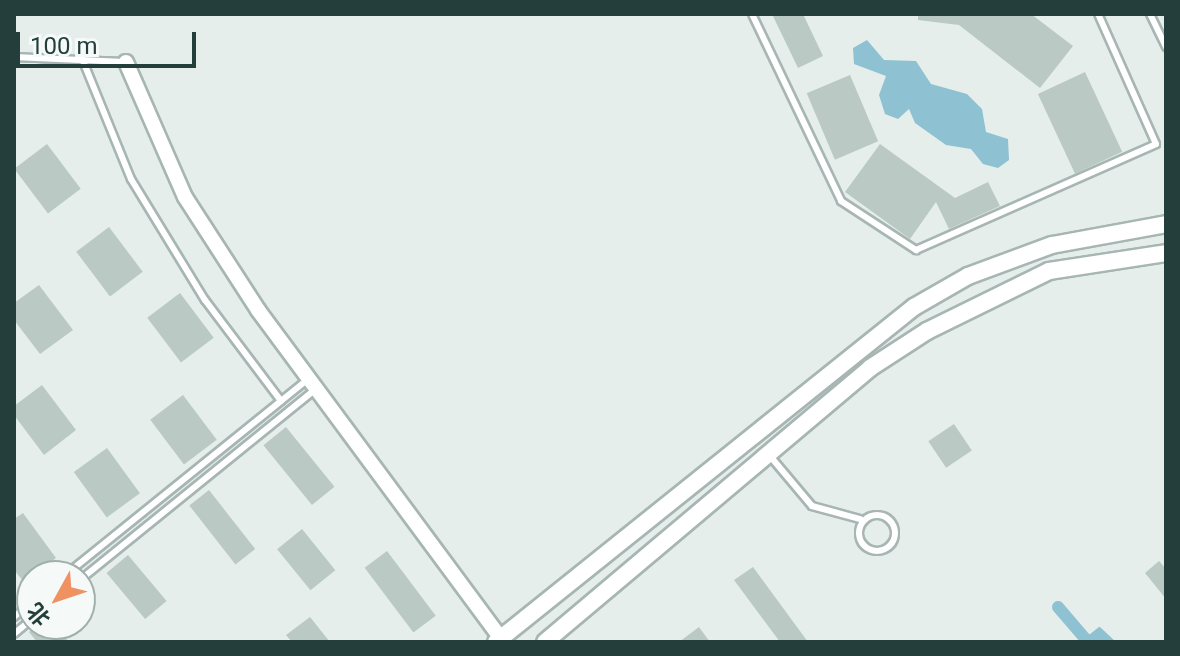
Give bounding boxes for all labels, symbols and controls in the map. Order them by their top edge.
scale bar [20,16,200,66]
text: 100 m [30,32,97,60]
north arrow [16,560,96,640]
text: 北 [22,598,55,631]

